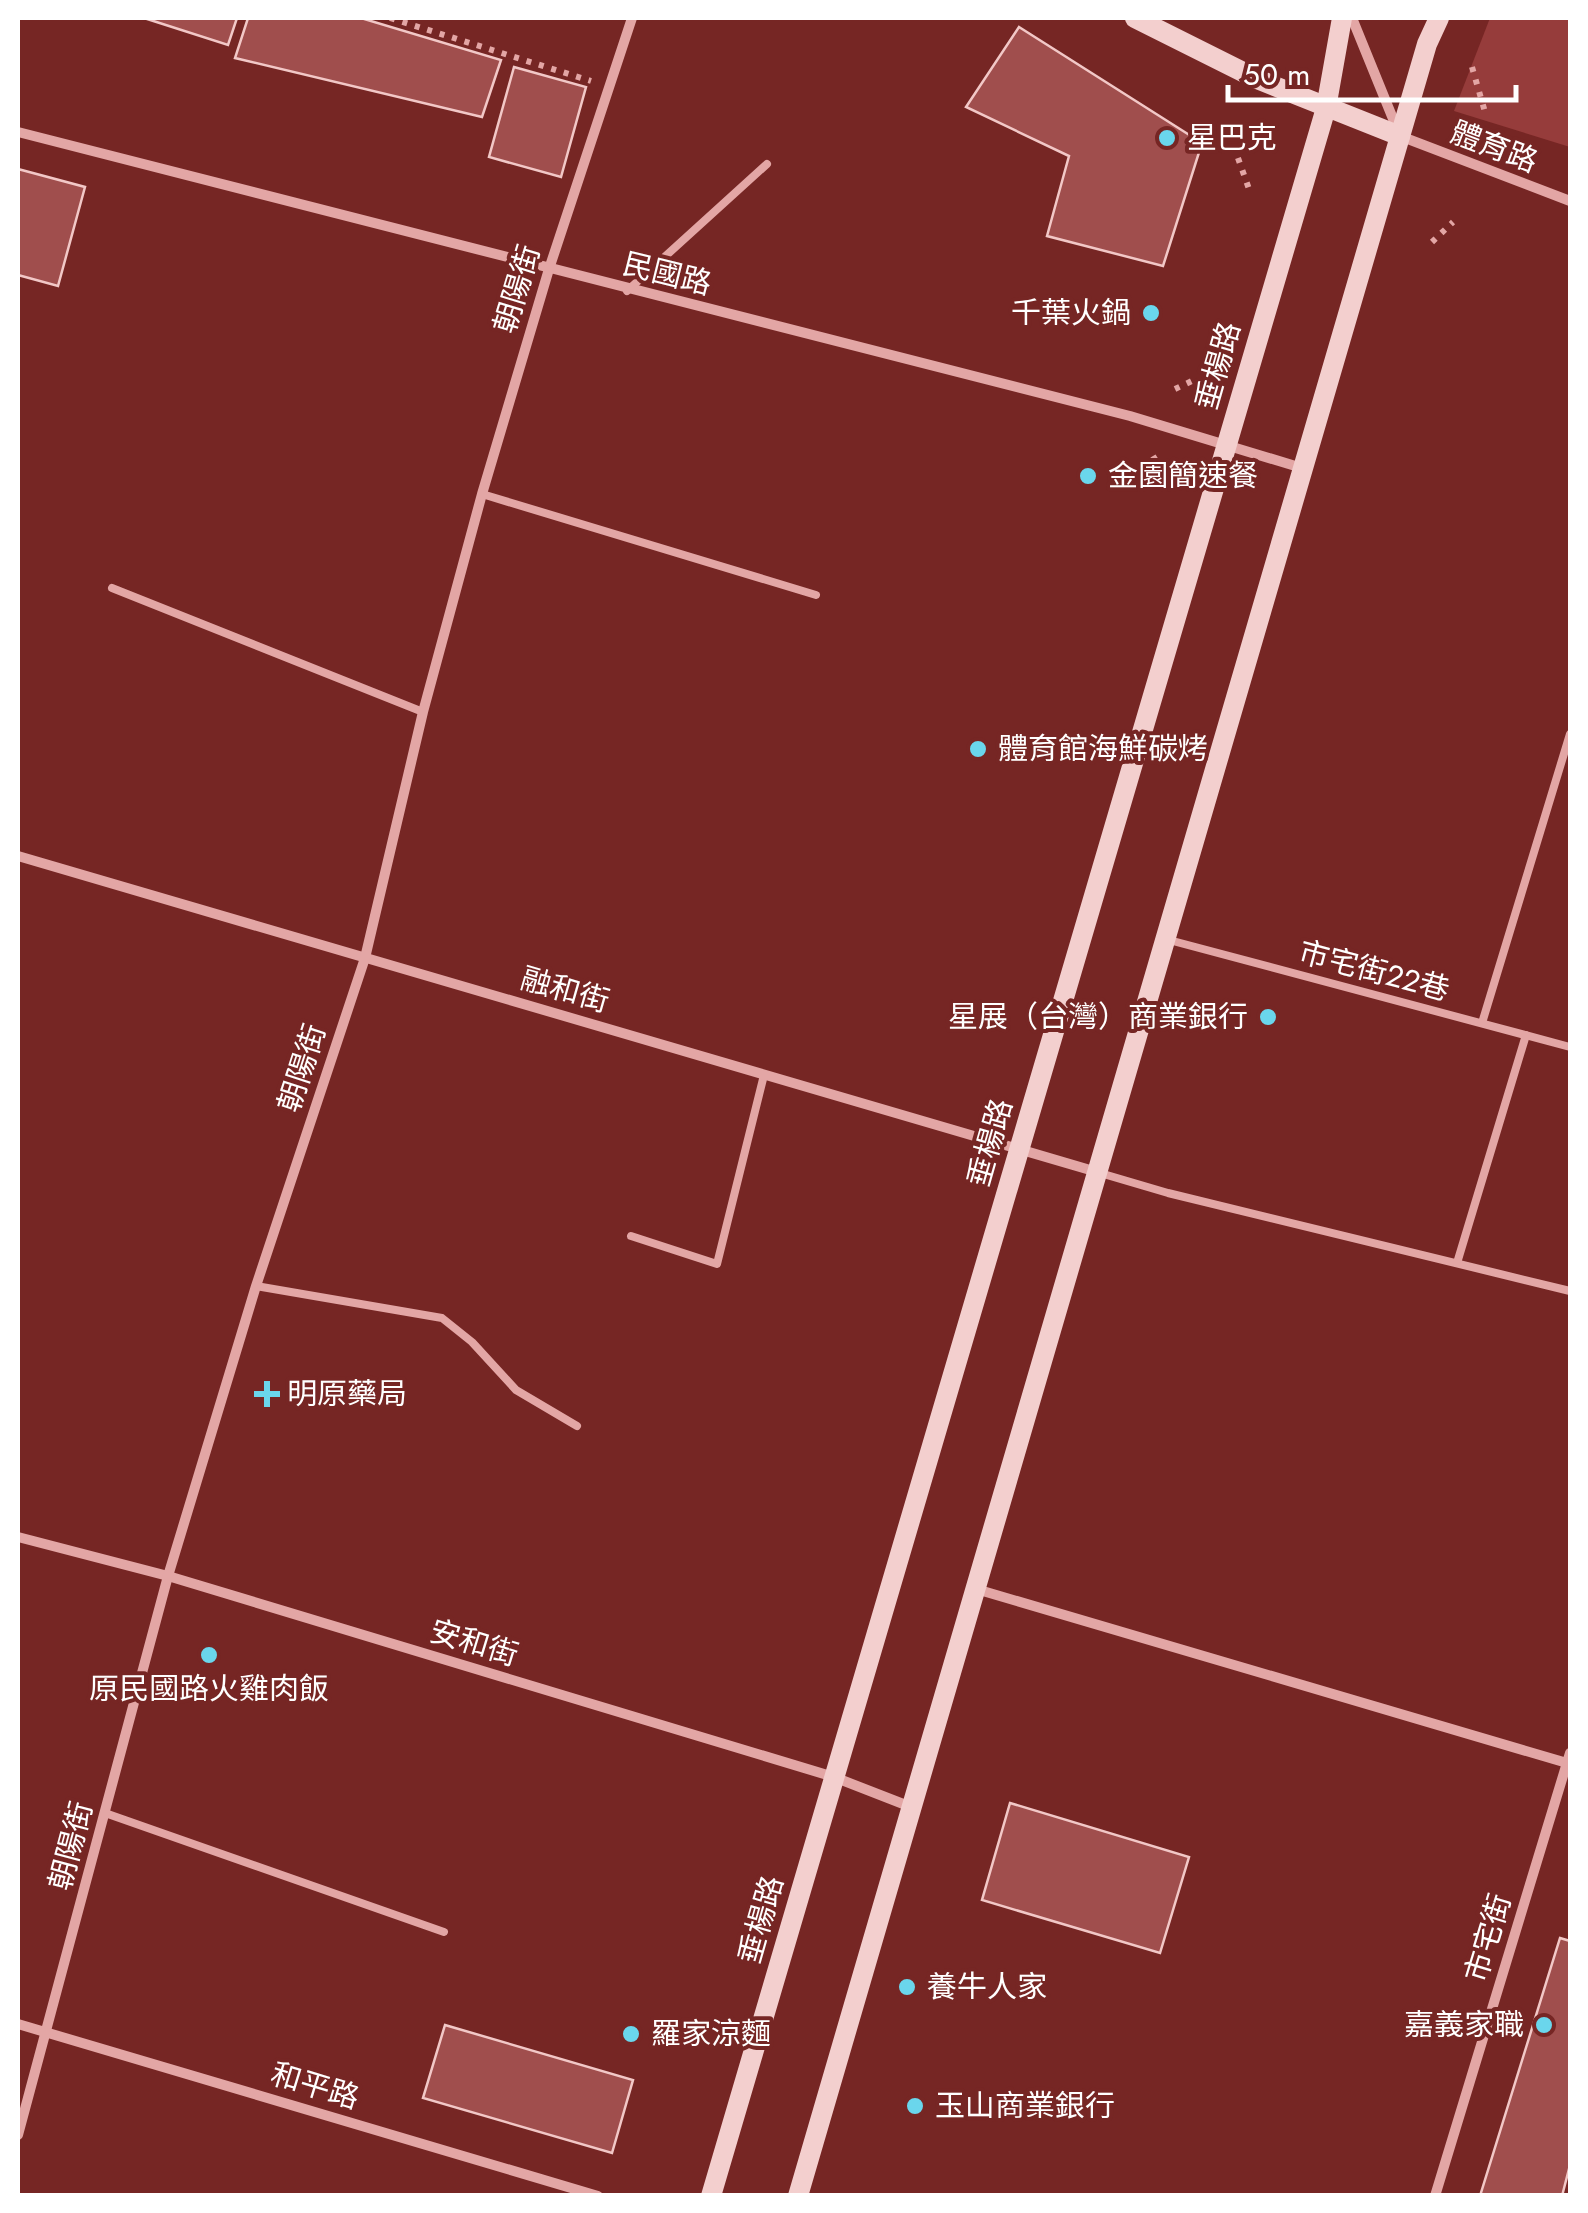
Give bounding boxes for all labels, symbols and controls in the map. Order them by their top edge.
scale bar [1228,40,1516,102]
text: 50 m [1243,53,1310,96]
street label: 體育路 [1444,110,1544,183]
place label: 星巴克 [1187,116,1277,159]
marker: 星巴克 [1156,127,1178,149]
street label: 朝陽街 [483,240,550,338]
street label: 民國路 [618,242,716,305]
place label: 千葉火鍋 [1011,291,1131,334]
marker: 千葉火鍋 [1140,302,1162,324]
street label: 垂楊路 [1184,317,1251,415]
place label: 金園簡速餐 [1108,454,1258,497]
marker: 金園簡速餐 [1077,465,1099,487]
place label: 體育館海鮮碳烤 [998,727,1208,770]
marker: 體育館海鮮碳烤 [967,738,989,760]
street label: 市宅街22巷 [1294,930,1454,1011]
street label: 融和街 [516,956,614,1023]
place label: 星展（台灣）商業銀行 [948,995,1248,1038]
marker: 星展（台灣）商業銀行 [1257,1006,1279,1028]
street label: 朝陽街 [267,1018,336,1117]
street label: 垂楊路 [956,1094,1023,1192]
place label: 明原藥局 [287,1372,407,1415]
marker: 明原藥局 [256,1383,278,1405]
street label: 安和街 [425,1609,523,1676]
marker: 原民國路火雞肉飯 [198,1644,220,1666]
place label: 原民國路火雞肉飯 [89,1667,329,1710]
street label: 朝陽街 [38,1797,103,1895]
street label: 垂楊路 [727,1871,794,1969]
street label: 市宅街 [1454,1889,1521,1987]
place label: 養牛人家 [927,1965,1047,2008]
marker: 養牛人家 [896,1976,918,1998]
place label: 嘉義家職 [1404,2003,1524,2046]
place label: 羅家涼麵 [651,2012,771,2055]
marker: 嘉義家職 [1533,2014,1555,2036]
marker: 羅家涼麵 [620,2023,642,2045]
street label: 和平路 [266,2052,364,2119]
place label: 玉山商業銀行 [935,2084,1115,2127]
marker: 玉山商業銀行 [904,2095,926,2117]

